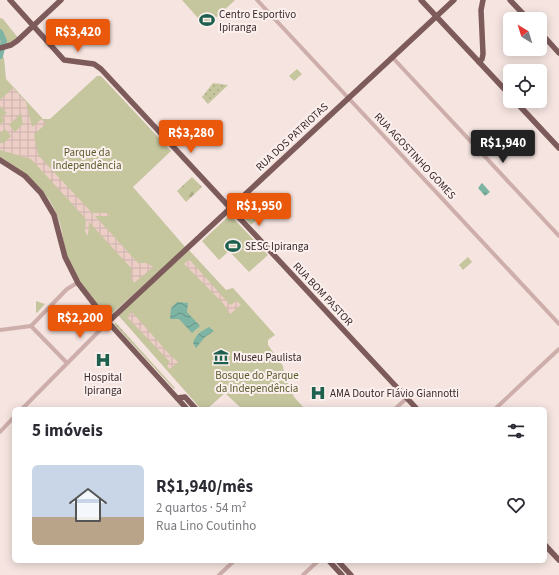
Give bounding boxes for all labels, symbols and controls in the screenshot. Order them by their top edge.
place label: Centro Esportivo Ipiranga [219,7,296,35]
sports icon: Centro Esportivo Ipiranga [198,11,216,29]
north arrow [503,12,547,56]
map controls [503,12,547,108]
pin: R$3,420 [41,19,115,53]
text: R$3,420 [55,23,101,41]
button: locate [503,64,547,108]
street label: RUA DOS PATRIOTAS [253,99,332,175]
street label: RUA AGOSTINHO GOMES [371,109,459,203]
pin: R$3,280 [154,120,228,154]
text: R$3,280 [168,124,214,142]
pin: R$1,940 [466,130,540,164]
text: R$1,940 [480,134,526,152]
park label: Parque da Independência [53,145,121,173]
pin: R$1,950 [222,193,296,227]
text: R$1,950 [236,197,282,215]
sports icon: SESC Ipiranga [224,237,242,255]
place label: SESC Ipiranga [245,239,309,254]
street label: RUA BOM PASTOR [290,259,356,329]
pin: R$2,200 [43,305,117,339]
text: R$2,200 [57,309,103,327]
museum icon: Museu Paulista [212,348,230,366]
place label: Museu Paulista [233,350,301,365]
hospital icon: Hospital Ipiranga [94,351,112,369]
park label: Bosque do Parque da Independência [215,368,299,396]
place label: Hospital Ipiranga [84,370,122,398]
hospital icon: AMA Doutor Flávio Giannotti [309,384,327,402]
place label: AMA Doutor Flávio Giannotti [330,386,459,401]
text: 5 imóveis [32,419,103,443]
icon: filters [505,420,527,442]
text: R$1,940/mês [156,475,253,499]
icon: home [64,481,112,529]
icon: heart [505,494,527,516]
text: 2 quartos · 54 m² [156,499,247,517]
text: Rua Lino Coutinho [156,517,256,535]

